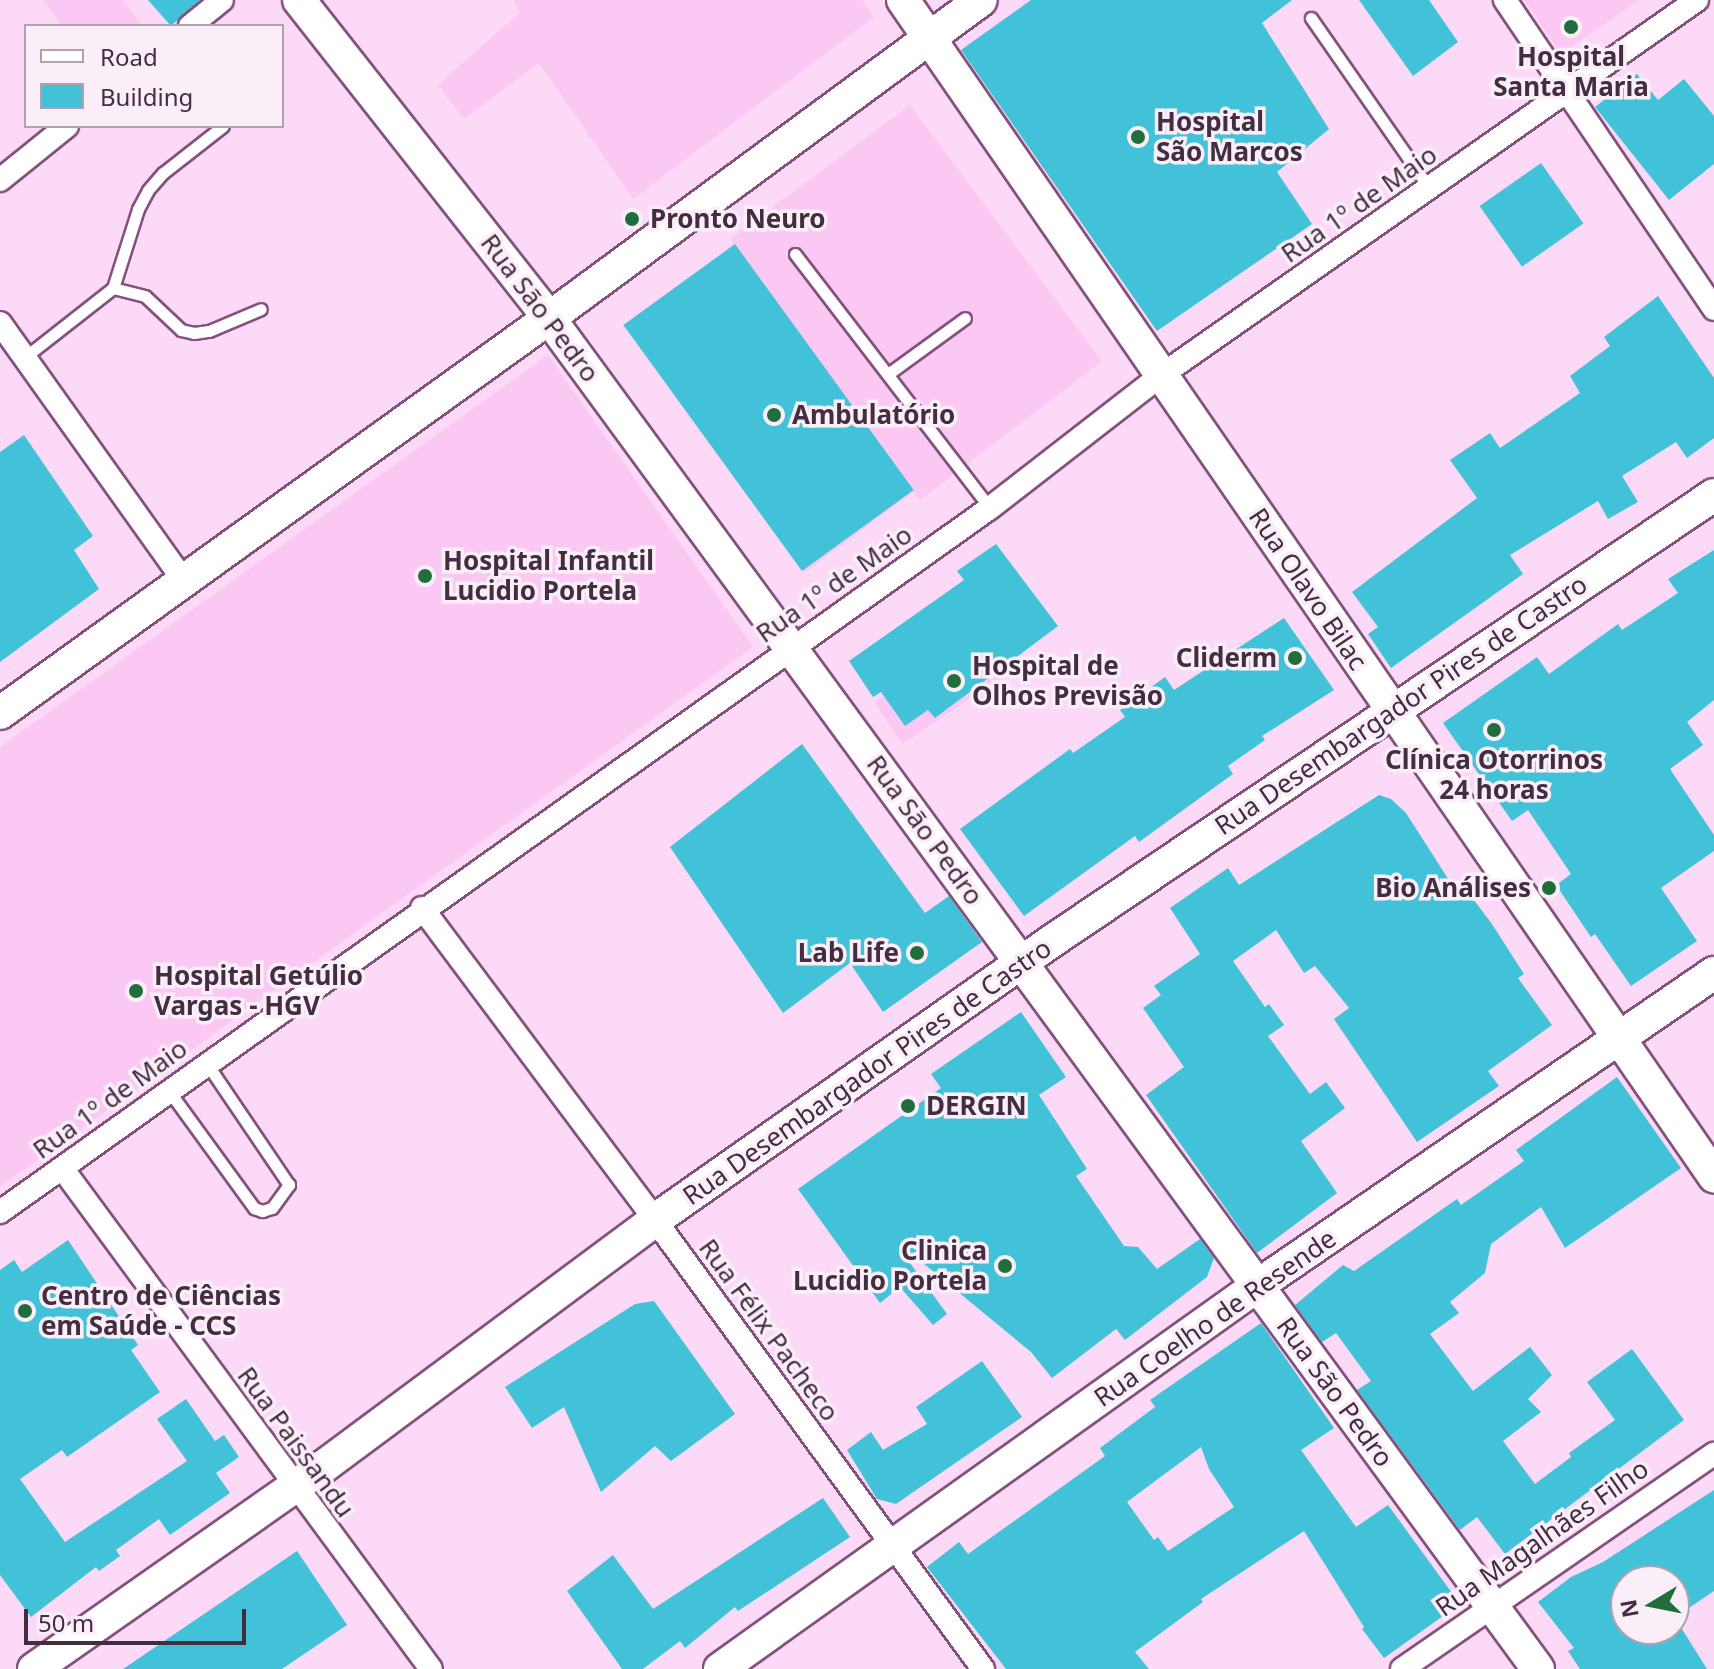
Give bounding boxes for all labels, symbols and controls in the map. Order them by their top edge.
marker: Hospital Santa Maria [1560,16,1582,38]
legend [24,24,284,128]
text: Road [100,40,158,73]
place label: Hospital Santa Maria [1493,41,1649,102]
text: Building [100,80,193,113]
place label: Hospital São Marcos [1156,106,1303,168]
marker: Hospital São Marcos [1127,126,1149,148]
street label: Rua 1º de Maio [1275,139,1443,269]
place label: Pronto Neuro [650,203,826,235]
marker: Pronto Neuro [621,208,643,230]
street label: Rua São Pedro [474,228,606,388]
place label: Ambulatório [792,399,955,431]
marker: Ambulatório [763,404,785,426]
street label: Rua Olavo Bilac [1242,502,1374,676]
street label: Rua 1º de Maio [750,519,918,649]
place label: Hospital Infantil Lucidio Portela [443,545,654,606]
marker: Hospital Infantil Lucidio Portela [414,565,436,587]
street label: Rua Desembargador Pires de Castro [1209,568,1593,842]
place label: Cliderm [1176,642,1277,674]
marker: Cliderm [1284,647,1306,669]
place label: Hospital de Olhos Previsão [972,650,1163,712]
marker: Hospital de Olhos Previsão [943,670,965,692]
marker: Clínica Otorrinos 24 horas [1483,719,1505,741]
place label: Clínica Otorrinos 24 horas [1385,744,1603,806]
street label: Rua São Pedro [860,749,990,911]
place label: Bio Análises [1375,872,1531,904]
marker: Bio Análises [1538,877,1560,899]
street label: Rua Desembargador Pires de Castro [677,932,1057,1212]
place label: Lab Life [798,937,899,969]
marker: Lab Life [906,942,928,964]
place label: Hospital Getúlio Vargas - HGV [154,960,363,1022]
marker: Hospital Getúlio Vargas - HGV [125,980,147,1002]
street label: Rua 1º de Maio [27,1033,193,1165]
place label: DERGIN [926,1090,1027,1122]
marker: DERGIN [897,1095,919,1117]
street label: Rua Coelho de Resende [1088,1223,1342,1413]
street label: Rua Félix Pacheco [692,1233,846,1427]
place label: Clinica Lucidio Portela [793,1235,987,1296]
marker: Clinica Lucidio Portela [994,1255,1016,1277]
place label: Centro de Ciências em Saúde - CCS [41,1280,281,1342]
marker: Centro de Ciências em Saúde - CCS [16,1302,34,1320]
street label: Rua São Pedro [1270,1311,1400,1473]
street label: Rua Paissandu [231,1361,361,1523]
street label: Rua Magalhães Filho [1430,1453,1654,1623]
north arrow [1610,1565,1690,1645]
scale bar [28,1593,250,1643]
text: N [1612,1597,1645,1620]
text: 50 m [38,1606,94,1639]

